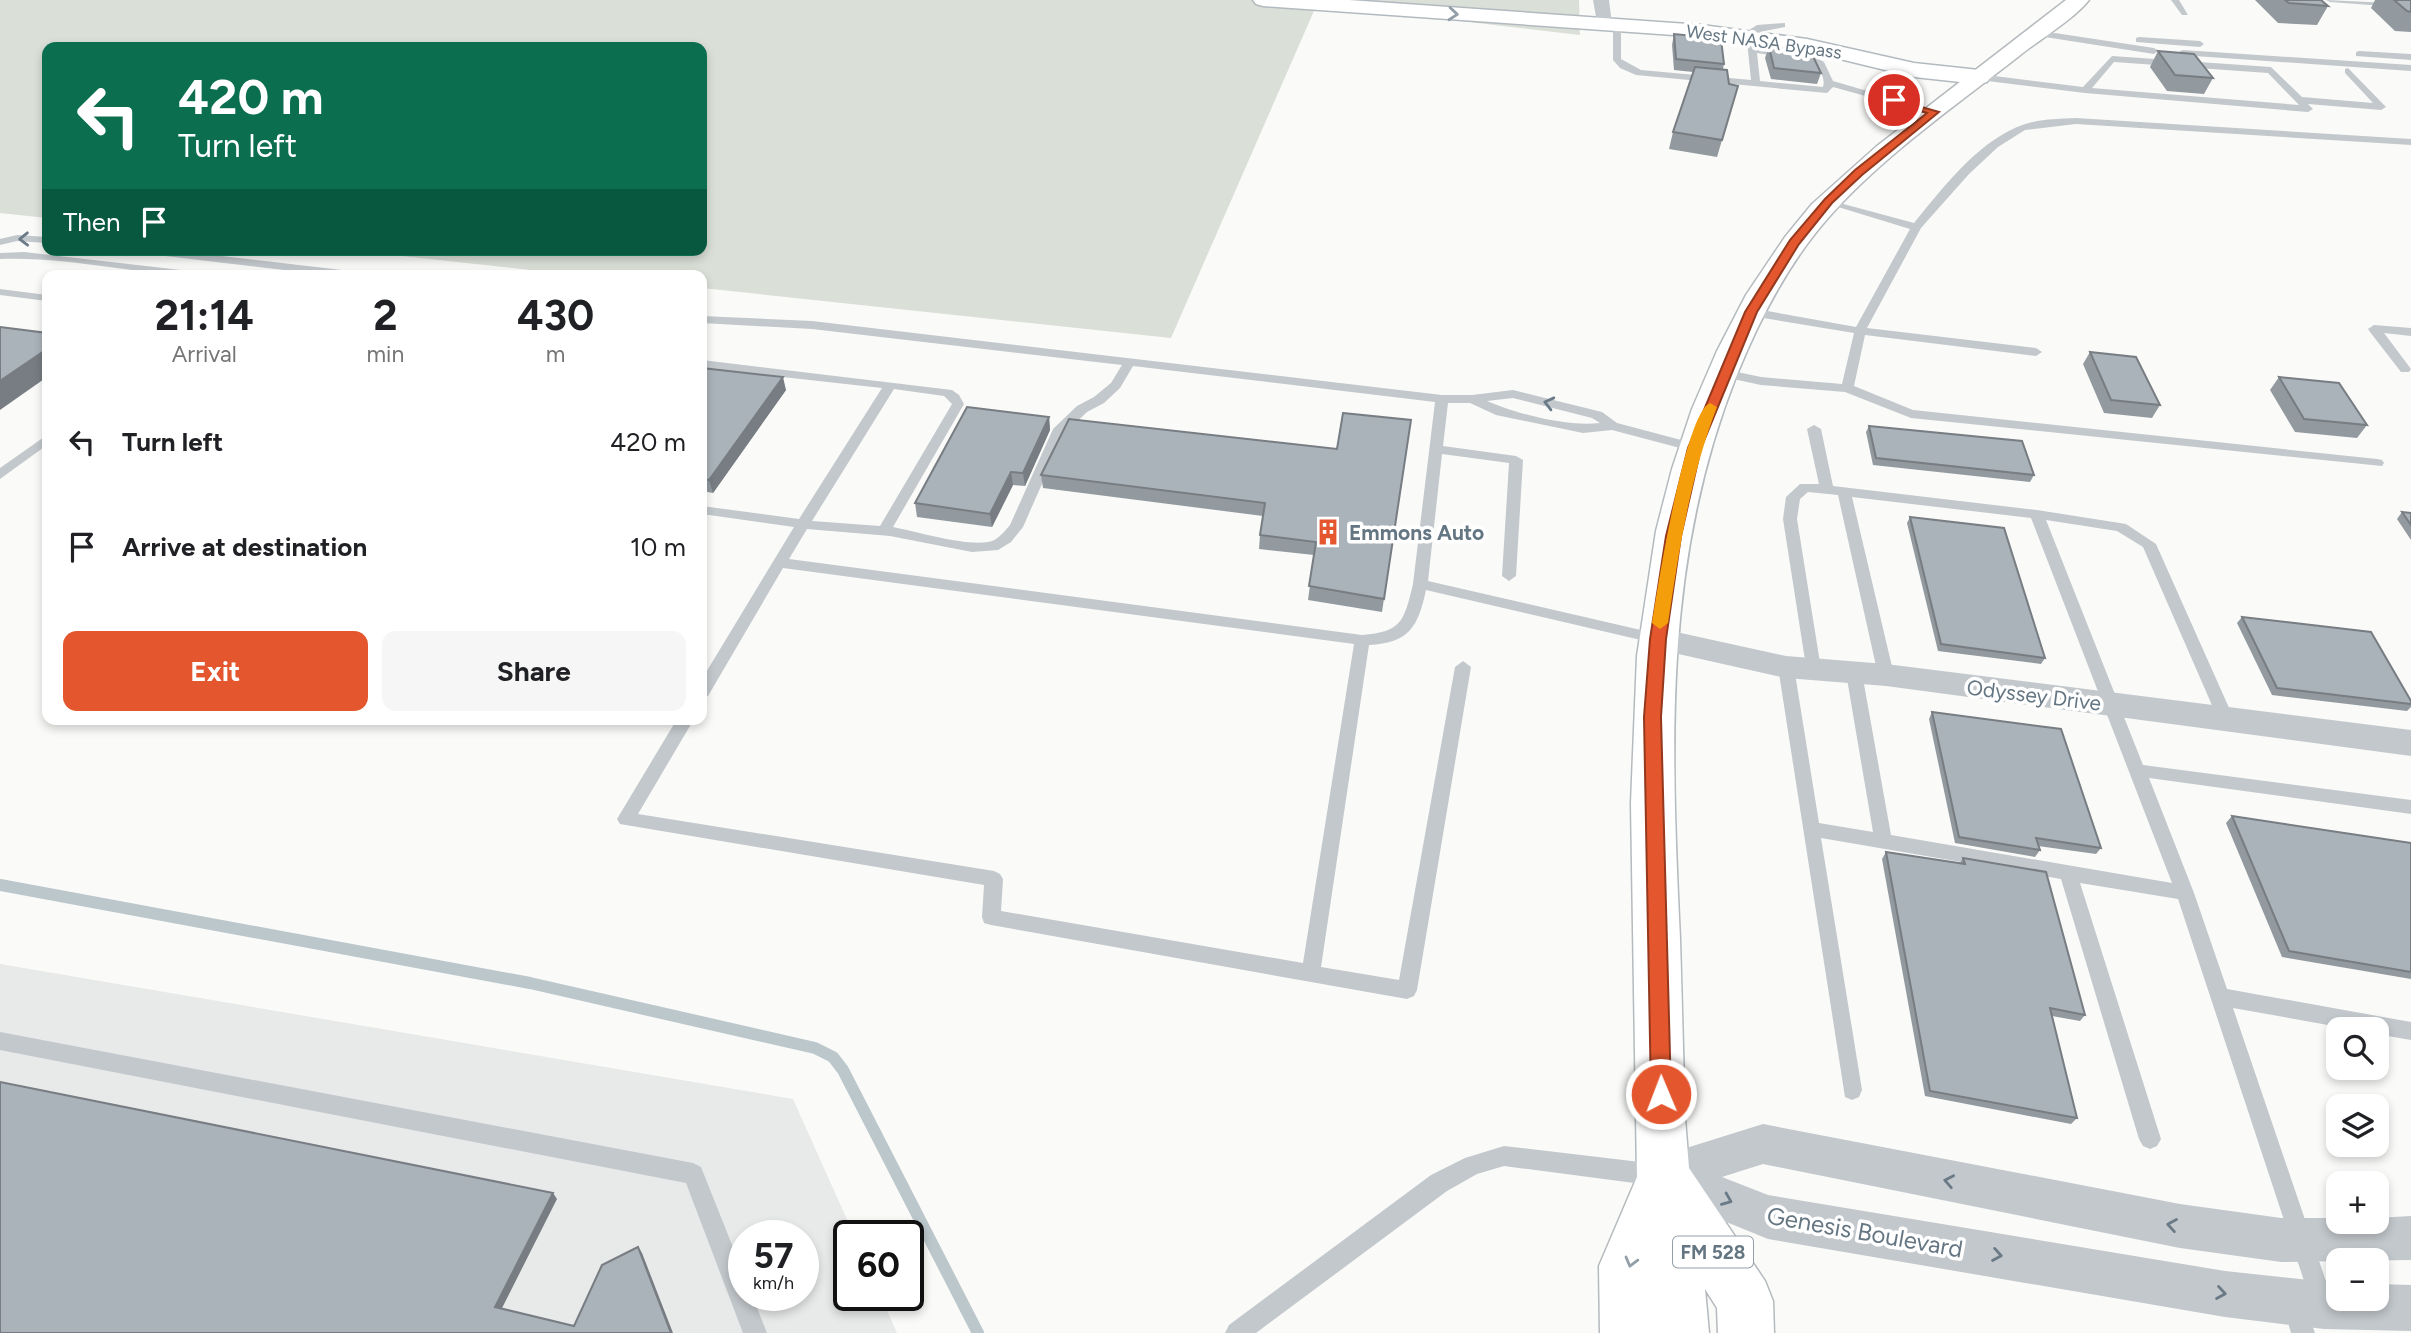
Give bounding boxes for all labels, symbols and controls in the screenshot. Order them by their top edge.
one-way arrow [1448,6,1459,21]
street label: West NASA Bypass [1685,20,1843,64]
text: 420 m [178,67,324,126]
icon: left [63,70,154,161]
pin [1864,70,1924,130]
icon: arrive [1875,81,1913,119]
text: Turn left [178,127,297,165]
icon: arrive [135,203,173,241]
text: Then [63,206,121,238]
one-way arrow [18,231,28,247]
text: 21:14 [155,290,254,341]
text: 2 [373,290,398,341]
text: 430 [517,290,594,341]
text: Arrival [172,340,237,368]
text: min [367,340,404,368]
text: m [546,340,565,368]
one-way arrow [1543,397,1555,411]
icon: left [63,423,101,461]
text: Turn left [122,426,223,458]
text: 420 m [610,426,686,458]
building icon: Emmons Auto [1313,517,1343,547]
place label: Emmons Auto [1349,520,1484,545]
icon: arrive [63,528,101,566]
text: Arrive at destination [122,531,367,563]
text: 10 m [630,531,686,563]
button: Exit [63,631,368,711]
button: Share [382,631,686,711]
street label: Odyssey Drive [1965,674,2103,716]
map controls [2326,1017,2389,1311]
button: search [2326,1017,2389,1080]
position arrow [1624,1057,1698,1131]
button: layers [2326,1094,2389,1157]
button: + [2326,1171,2389,1234]
one-way arrow [1943,1174,1955,1189]
one-way arrow [1720,1192,1732,1206]
street label: Genesis Boulevard [1765,1200,1965,1264]
one-way arrow [2166,1218,2178,1233]
speed limit sign: 60 [833,1220,924,1311]
text: 57 [754,1235,793,1277]
road number: FM 528 [1673,1236,1753,1268]
one-way arrow [1991,1247,2003,1262]
button: − [2326,1248,2389,1311]
one-way arrow [1624,1256,1639,1268]
text: km/h [753,1272,794,1294]
one-way arrow [2215,1285,2227,1300]

